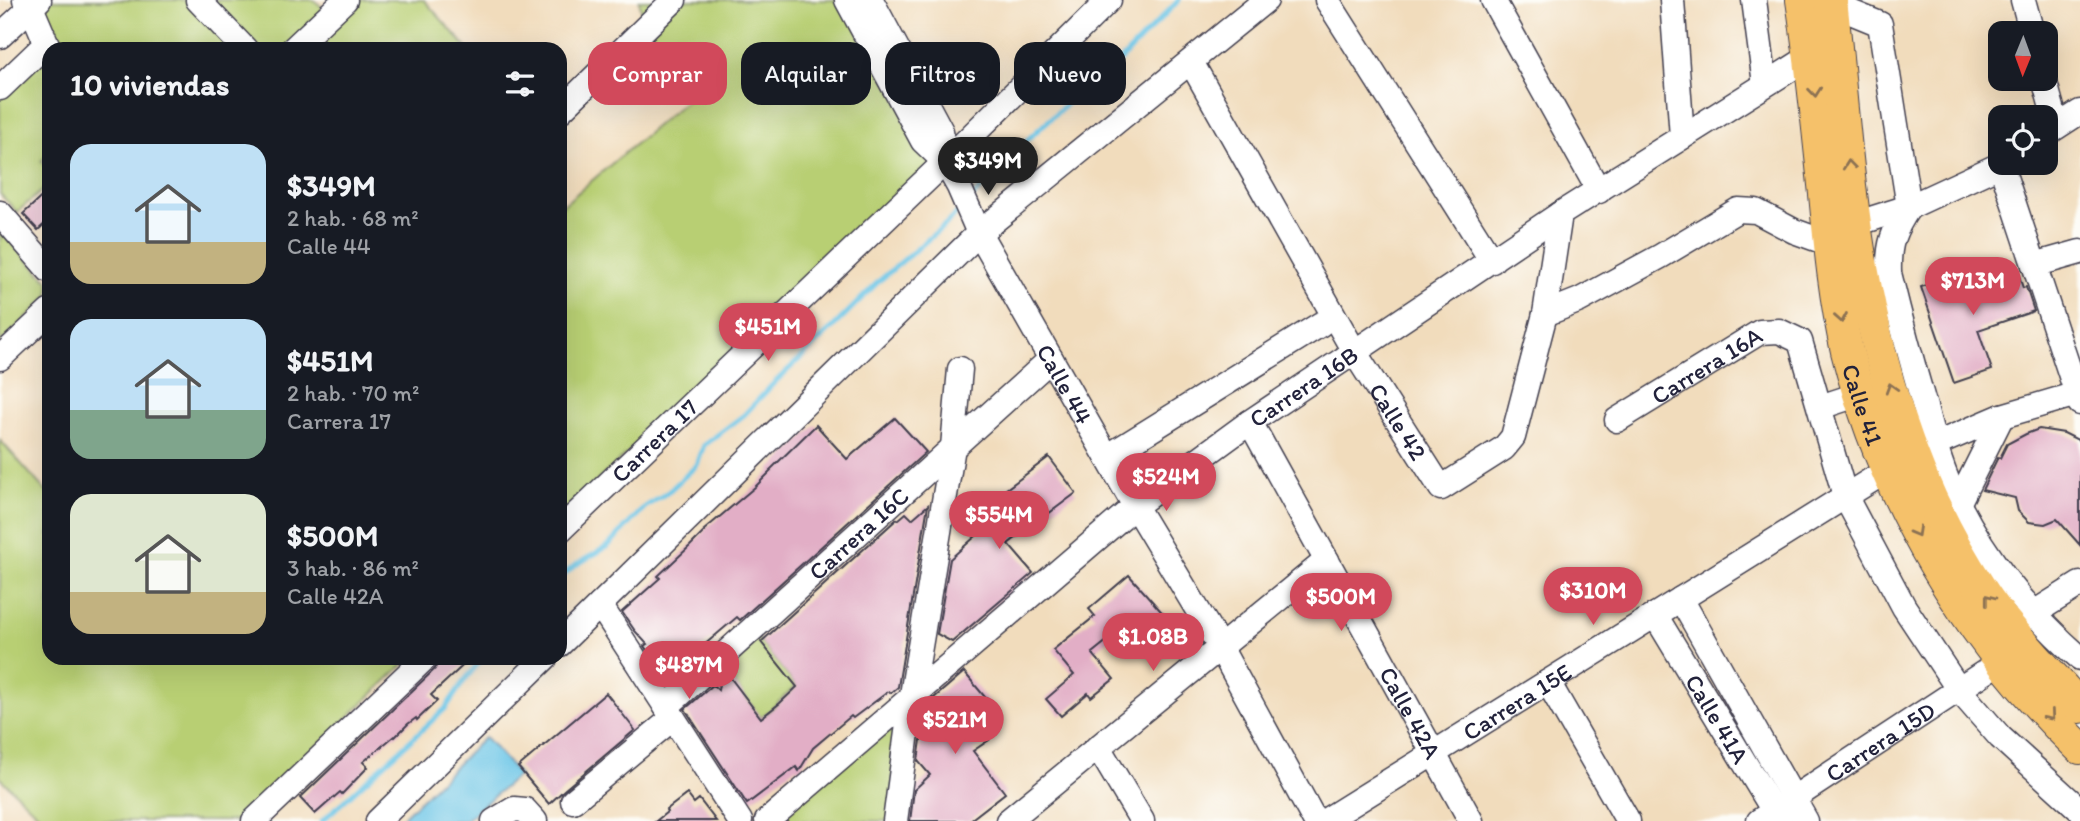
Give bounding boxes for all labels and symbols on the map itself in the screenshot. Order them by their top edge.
north arrow [1988,21,2058,91]
one-way arrow [1807,86,1822,98]
pin: $349M [939,138,1037,197]
one-way arrow [1841,159,1856,171]
pin: $713M [1924,258,2022,317]
pin: $451M [719,304,817,363]
one-way arrow [1833,312,1848,324]
street label: Carrera 16A [1646,320,1767,410]
street label: Calle 44 [1031,339,1099,429]
street label: Carrera 16B [1243,339,1363,433]
street label: Calle 41 [1837,361,1890,449]
street label: Calle 42 [1363,377,1434,465]
one-way arrow [1884,383,1899,395]
street label: Carrera 17 [605,392,703,488]
pin: $524M [1117,454,1215,513]
street label: Carrera 16C [802,481,914,586]
pin: $554M [950,491,1048,551]
one-way arrow [1908,525,1921,538]
pin: $310M [1544,568,1642,627]
pin: $500M [1292,574,1390,633]
one-way arrow [1984,594,1997,606]
pin: $1.08B [1096,614,1210,673]
pin: $487M [640,642,738,701]
street label: Carrera 15E [1457,657,1576,746]
street label: Calle 42A [1374,661,1448,764]
street label: Calle 41A [1680,668,1756,768]
street label: Carrera 15D [1820,695,1940,788]
pin: $521M [906,696,1004,756]
one-way arrow [2042,707,2054,720]

